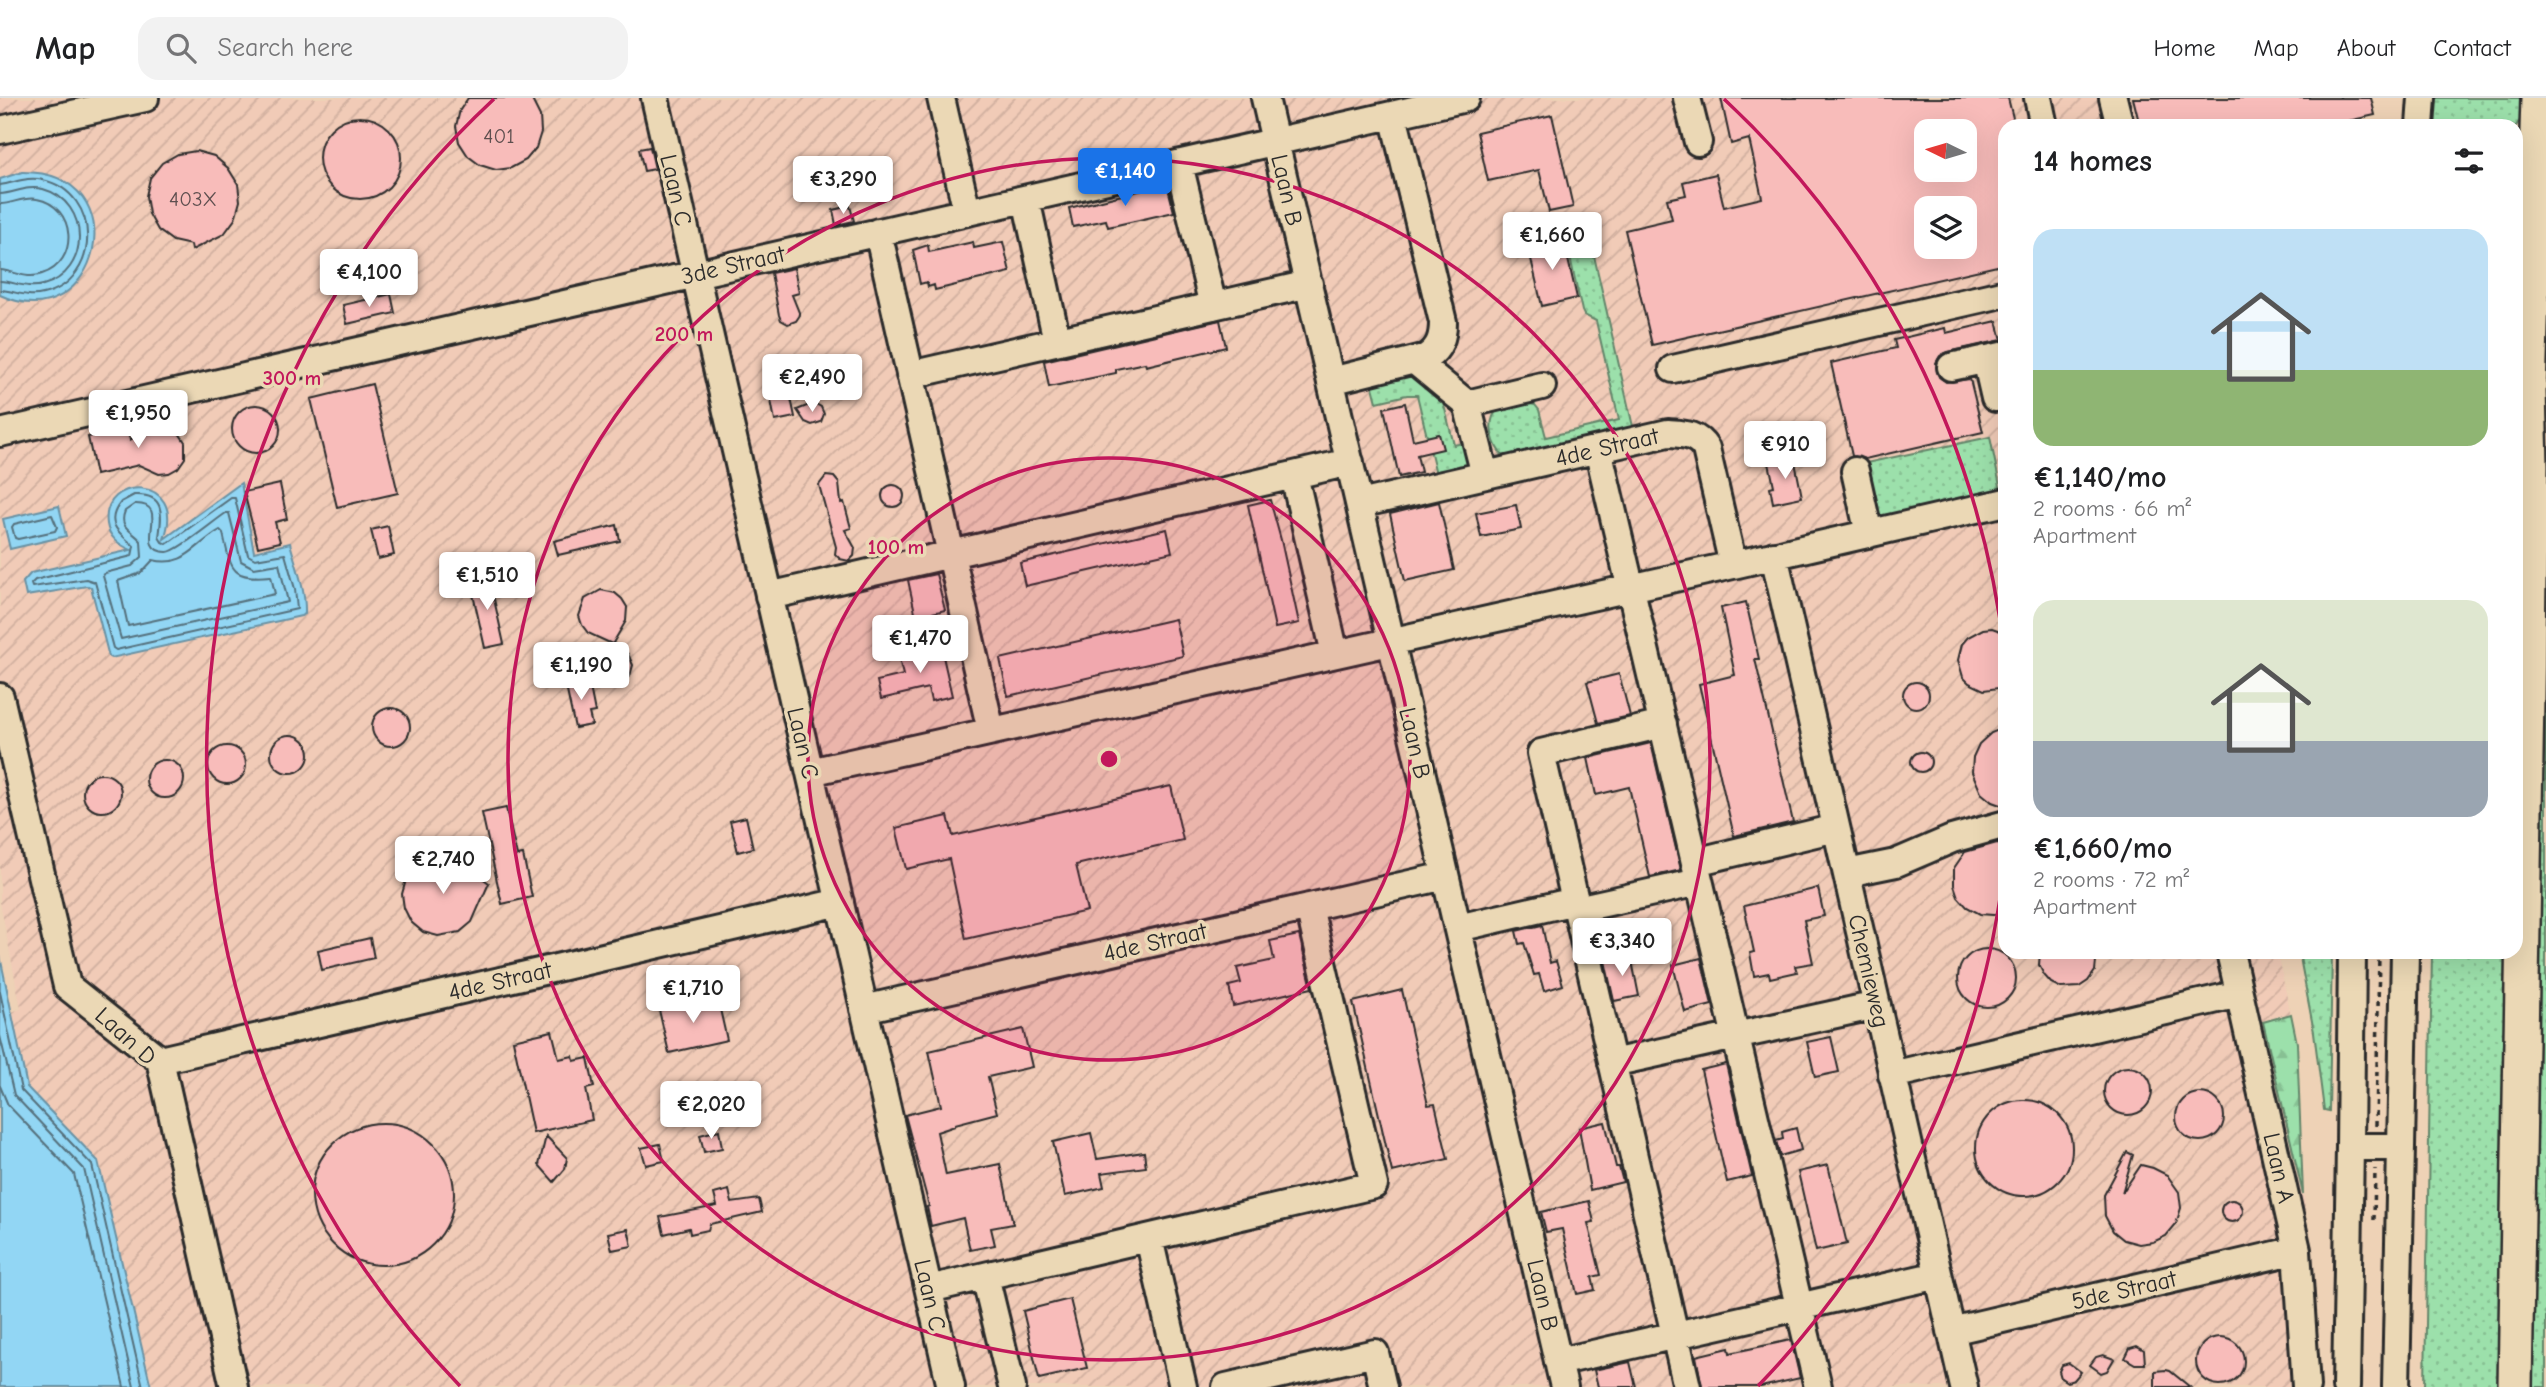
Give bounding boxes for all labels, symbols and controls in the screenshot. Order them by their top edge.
search box [138,17,628,80]
text: Map [35,29,96,67]
icon: search [162,29,200,67]
text: Search here [218,33,353,63]
text: Home [2154,34,2215,62]
text: Map [2253,34,2299,62]
text: About [2337,34,2395,62]
text: Contact [2433,34,2511,62]
north arrow [1914,119,1978,182]
map controls [1914,119,1977,259]
house number: 401 [483,124,515,148]
icon: filters [2450,142,2488,180]
text: 14 homes [2033,144,2152,179]
pin: €1,140 [1068,148,1182,208]
street label: Laan C [654,152,698,228]
street label: Laan B [1265,152,1309,228]
pin: €3,290 [786,156,900,216]
text: €1,140 [1094,157,1156,184]
text: €3,290 [809,165,877,192]
house number: 403X [169,187,217,211]
button: layers [1914,196,1977,259]
pin: €1,660 [1495,212,1609,272]
text: €1,660 [1519,221,1585,248]
street label: 3de Straat [678,239,789,291]
pin: €4,100 [312,250,426,309]
text: €4,100 [336,258,402,285]
icon: home [2198,274,2324,400]
text: 200 m [655,322,713,346]
pin: €2,490 [755,354,869,414]
text: €2,490 [778,363,846,390]
text: 300 m [263,366,321,390]
pin: €1,950 [81,390,195,450]
text: €1,950 [105,399,171,426]
street label: 4de Straat [1553,421,1662,472]
pin: €910 [1744,422,1826,481]
text: €910 [1760,430,1810,457]
text: €1,140/mo [2033,460,2166,495]
text: 2 rooms · 66 m² [2033,495,2191,522]
text: Apartment [2033,522,2136,549]
text: 100 m [868,535,924,559]
pin: €1,510 [430,552,544,612]
text: €1,510 [455,561,519,588]
pin: €1,470 [863,616,977,675]
text: €1,470 [888,624,952,651]
pin: €1,190 [524,642,638,702]
icon: home [2198,645,2324,771]
text: €1,190 [549,651,613,678]
street label: Laan C [781,705,825,781]
street label: Laan B [1393,705,1437,781]
centre of rings [1097,747,1121,771]
text: €1,660/mo [2033,831,2172,866]
pin: €2,740 [386,836,500,896]
text: €2,740 [411,845,475,872]
text: 2 rooms · 72 m² [2033,866,2189,893]
text: Apartment [2033,893,2136,920]
street label: Chemieweg [1842,912,1896,1030]
street label: 4de Straat [1101,916,1210,967]
pin: €3,340 [1565,918,1679,978]
text: €3,340 [1589,927,1655,954]
street label: 4de Straat [446,955,555,1006]
pin: €1,710 [636,965,750,1025]
text: €1,710 [662,974,724,1001]
street label: Laan D [90,1001,162,1071]
pin: €2,020 [654,1082,768,1141]
text: €2,020 [676,1090,746,1117]
street label: Laan A [2257,1130,2301,1206]
street label: Laan C [908,1257,952,1333]
street label: Laan B [1521,1257,1565,1333]
street label: 5de Straat [2069,1264,2180,1316]

